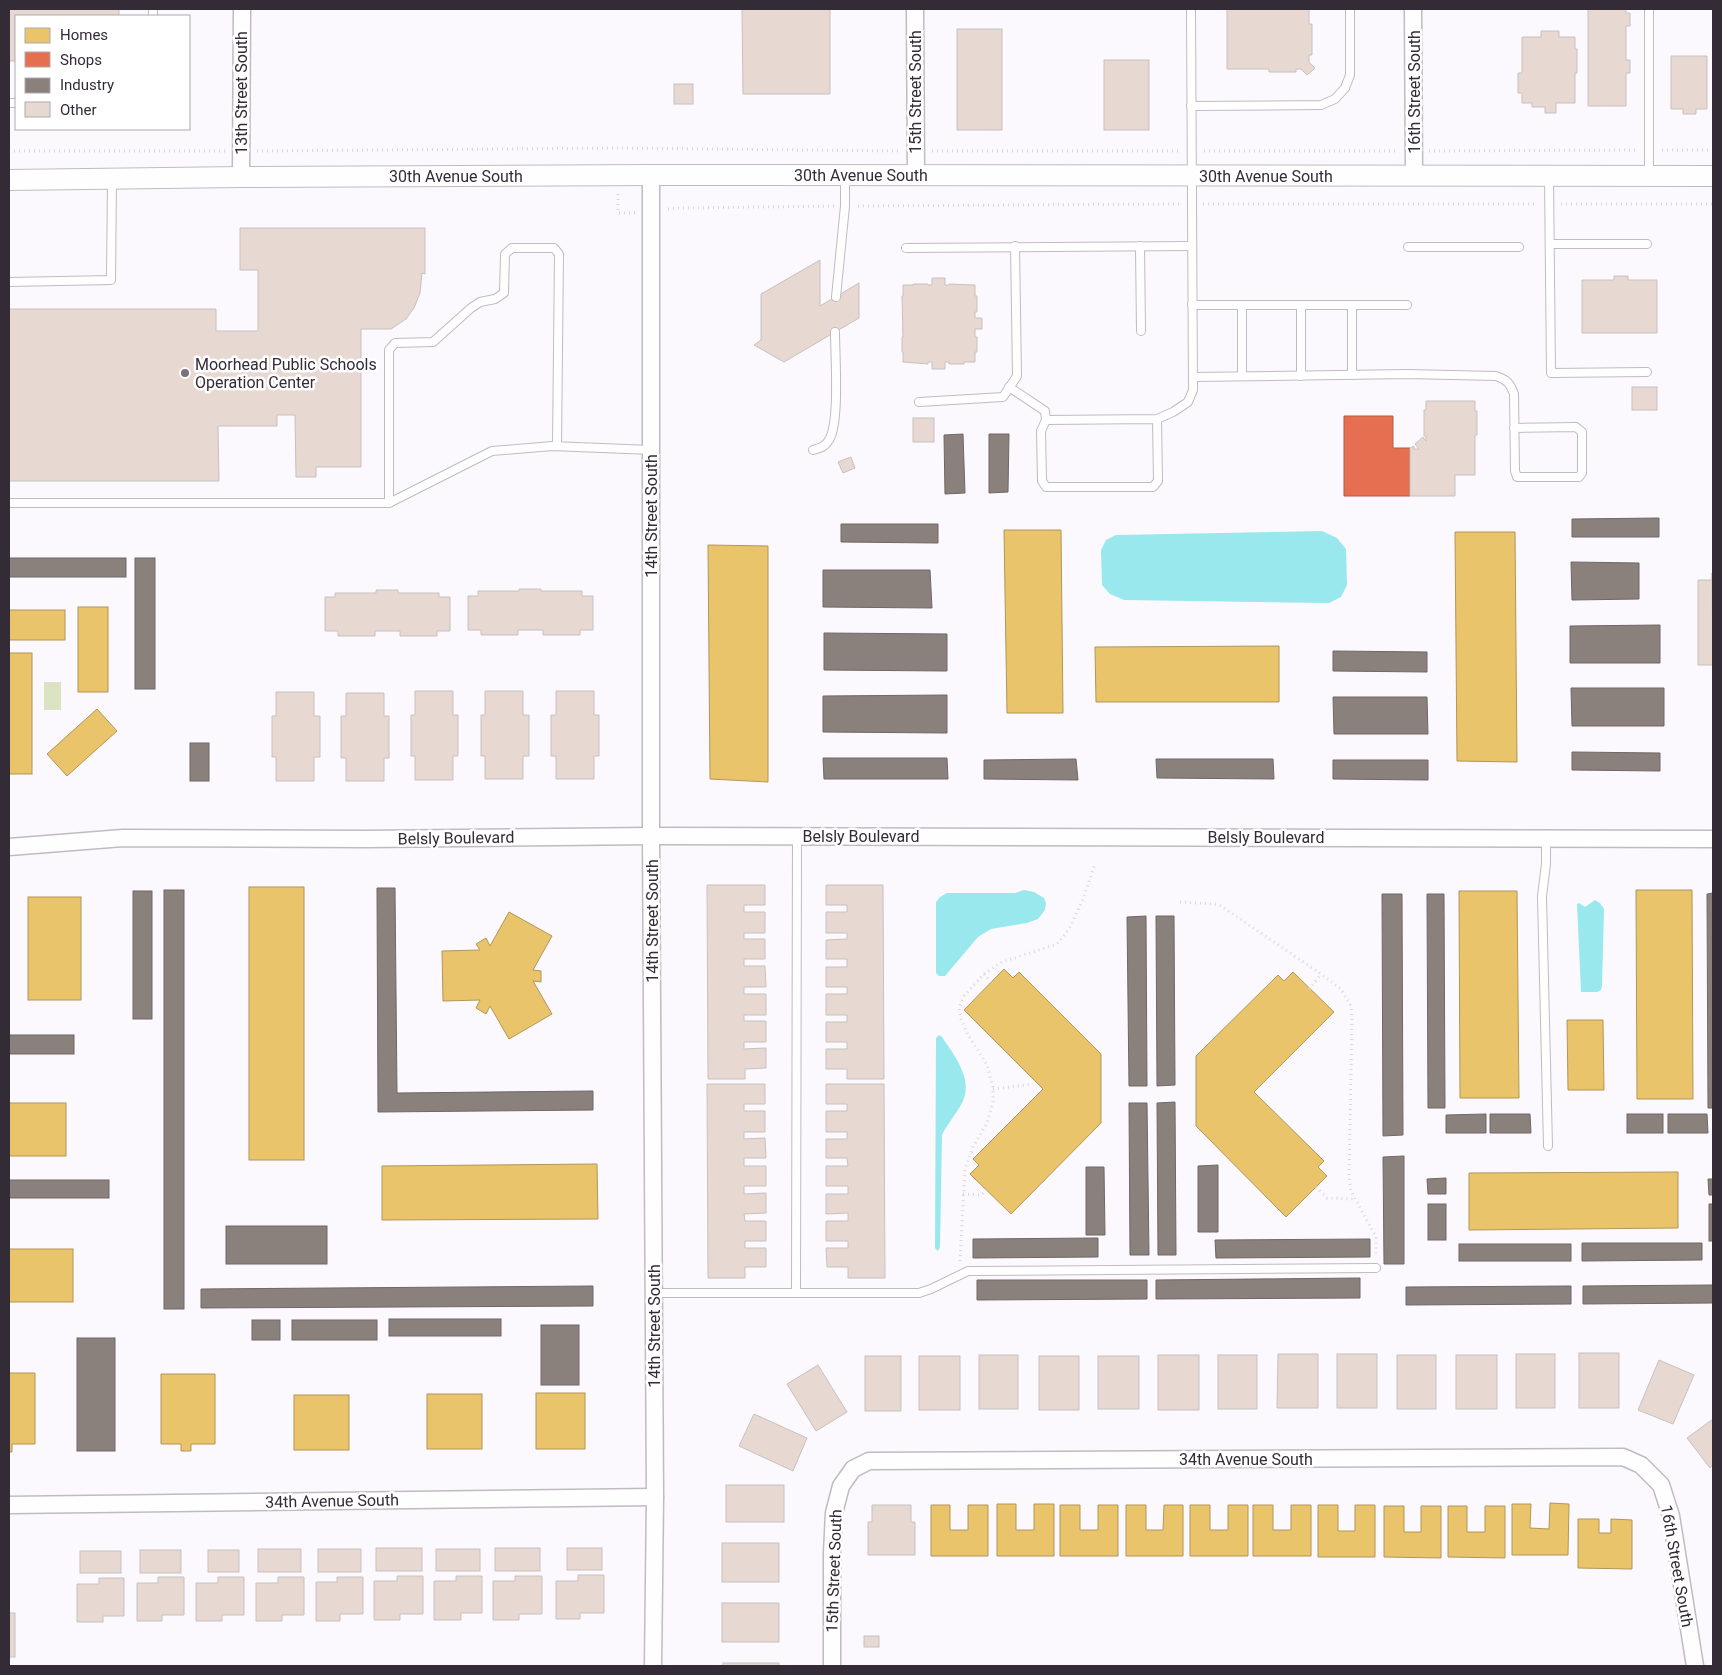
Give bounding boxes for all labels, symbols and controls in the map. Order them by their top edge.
legend [15,15,190,130]
text: Homes [60,26,108,44]
street label: 15th Street South [906,30,925,154]
street label: 16th Street South [1405,30,1424,154]
street label: 13th Street South [232,31,251,155]
text: Shops [60,51,102,69]
text: Industry [60,76,114,94]
text: Other [60,101,97,119]
street label: 30th Avenue South [794,166,928,185]
street label: 30th Avenue South [389,167,523,186]
street label: 30th Avenue South [1199,167,1333,186]
place label: Moorhead Public Schools Operation Center [195,355,377,392]
marker: Moorhead Public Schools Operation Center [179,367,191,379]
street label: 14th Street South [642,454,661,578]
street label: Belsly Boulevard [397,827,515,849]
street label: Belsly Boulevard [803,827,919,846]
street label: Belsly Boulevard [1208,828,1324,847]
street label: 14th Street South [643,859,662,983]
street label: 14th Street South [645,1264,664,1388]
street label: 34th Avenue South [1179,1450,1313,1469]
street label: 34th Avenue South [265,1490,399,1512]
street label: 16th Street South [1657,1503,1697,1629]
street label: 15th Street South [822,1509,846,1633]

